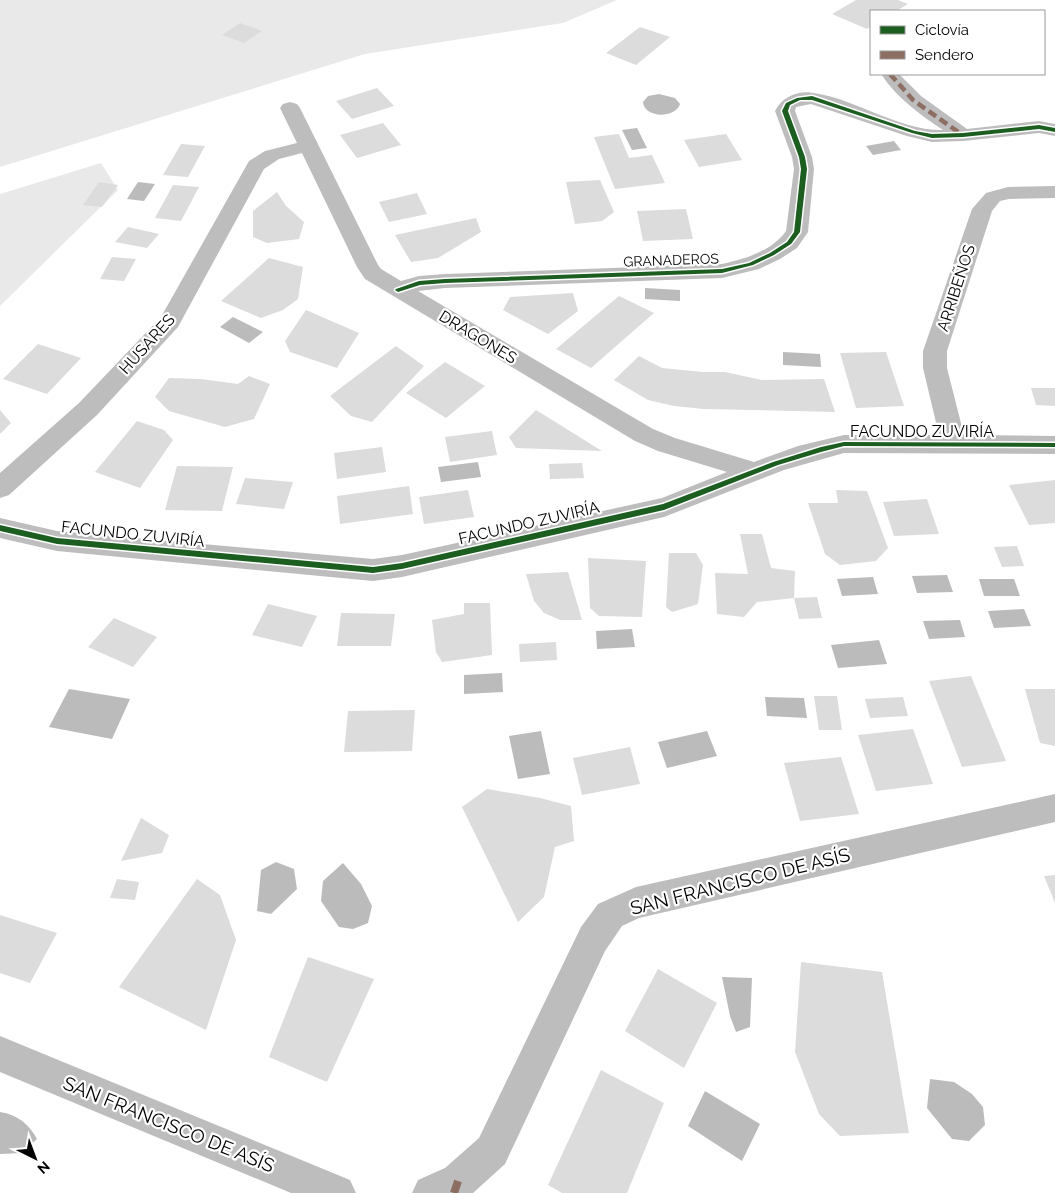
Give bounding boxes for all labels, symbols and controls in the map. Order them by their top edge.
legend [870,10,1045,75]
text: Ciclovía [915,21,969,39]
text: Sendero [915,46,974,64]
street label: ARRIBEÑOS [932,242,979,334]
street label: GRANADEROS [623,250,720,270]
street label: DRAGONES [436,306,521,368]
street label: HUSARES [115,310,179,378]
street label: FACUNDO ZUVIRÍA [850,421,994,441]
street label: FACUNDO ZUVIRÍA [456,497,601,548]
street label: FACUNDO ZUVIRÍA [60,516,206,551]
street label: SAN FRANCISCO DE ASÍS [628,843,852,919]
street label: SAN FRANCISCO DE ASÍS [60,1072,278,1176]
north arrow [10,1133,60,1183]
text: N [34,1158,53,1177]

